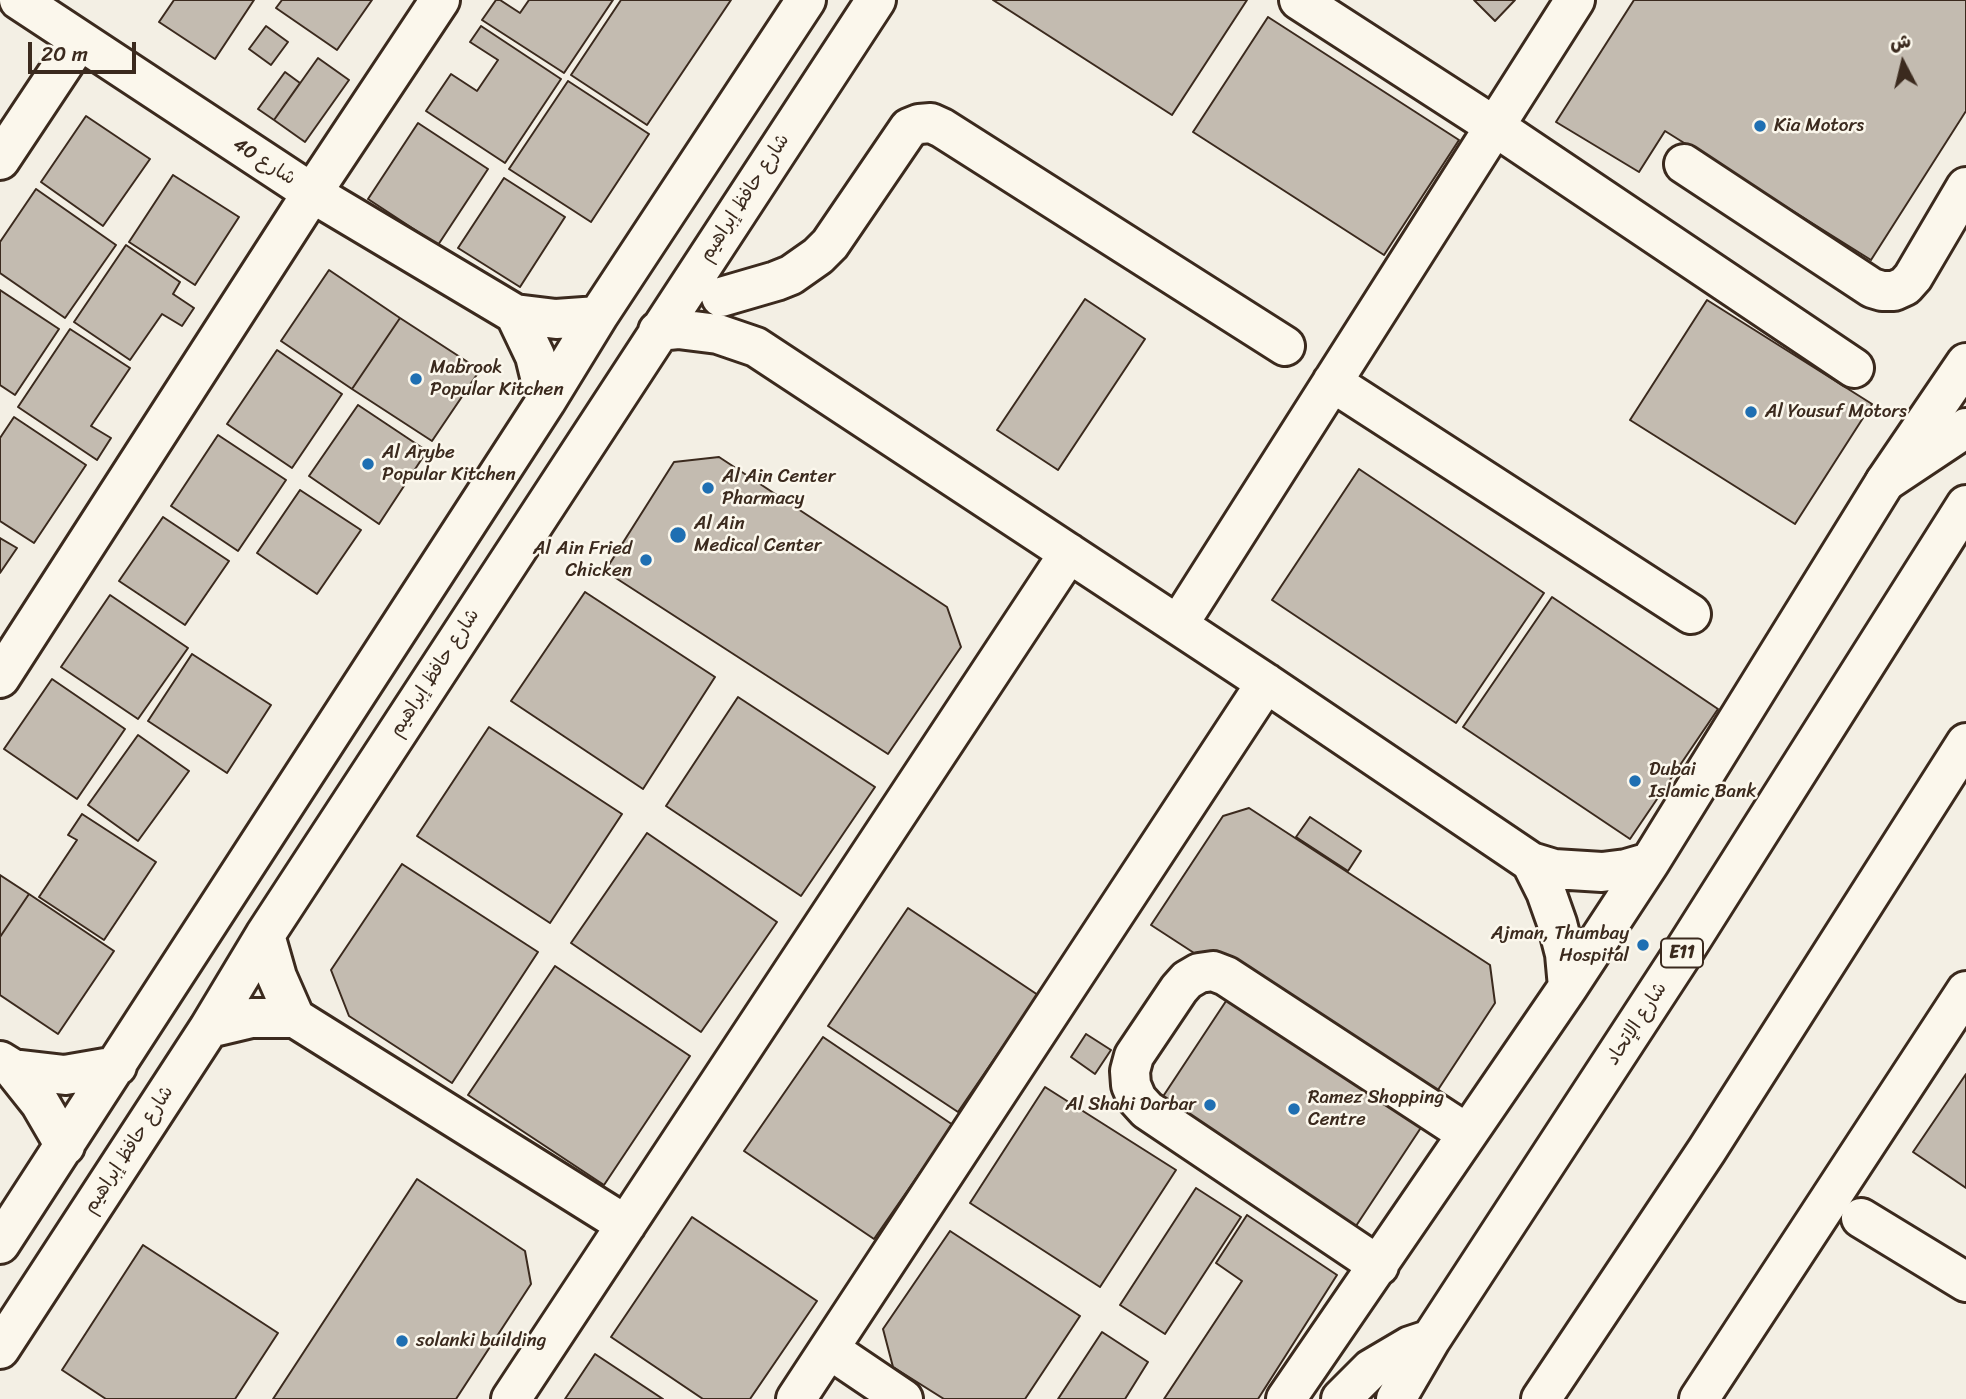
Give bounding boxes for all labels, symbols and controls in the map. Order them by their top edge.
text: ش [1888,24,1913,59]
scale bar [32,28,140,72]
north arrow [1868,28,1938,98]
text: 20 m [41,35,88,73]
place label: Kia Motors [1774,115,1864,137]
marker: Kia Motors [1752,118,1768,134]
street label: شارع حافظ إبراهيم [695,130,795,266]
street label: شارع 40 [228,133,300,191]
place label: Mabrook Popular Kitchen [430,357,564,401]
marker: Mabrook Popular Kitchen [408,371,424,387]
place label: Al Yousuf Motors [1765,401,1907,423]
marker: Al Yousuf Motors [1743,404,1759,420]
place label: Al Arybe Popular Kitchen [382,442,516,486]
marker: Al Arybe Popular Kitchen [360,456,376,472]
place label: Al Ain Center Pharmacy [722,466,835,510]
marker: Al Ain Center Pharmacy [700,480,716,496]
place label: Al Ain Medical Center [694,513,822,557]
marker: Al Ain Medical Center [668,525,688,545]
place label: Al Ain Fried Chicken [533,538,632,582]
marker: Al Ain Fried Chicken [638,552,654,568]
street label: شارع حافظ إبراهيم [385,605,485,741]
place label: Dubai Islamic Bank [1649,759,1756,803]
marker: Dubai Islamic Bank [1627,773,1643,789]
place label: Ajman, Thumbay Hospital [1491,923,1629,967]
marker: Ajman, Thumbay Hospital [1635,937,1651,953]
road number: E11 [1661,938,1703,968]
street label: شارع الإتحاد [1602,978,1672,1070]
street label: شارع حافظ إبراهيم [79,1082,179,1218]
place label: Ramez Shopping Centre [1308,1087,1444,1131]
place label: Al Shahi Darbar [1065,1094,1196,1116]
marker: Al Shahi Darbar [1202,1097,1218,1113]
marker: Ramez Shopping Centre [1286,1101,1302,1117]
place label: solanki building [416,1330,546,1352]
marker: solanki building [394,1333,410,1349]

